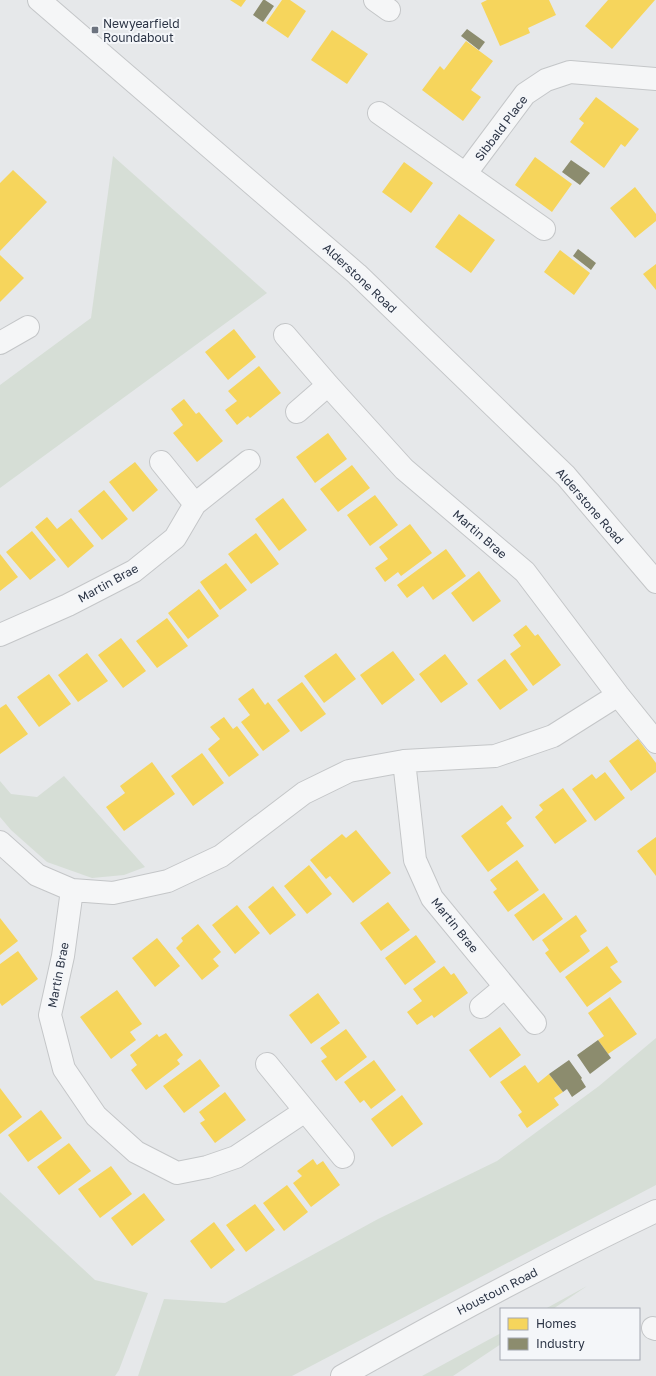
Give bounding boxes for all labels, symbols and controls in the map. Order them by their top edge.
place label: Newyearfield Roundabout [103,16,180,45]
marker: Newyearfield Roundabout [90,25,100,35]
street label: Sibbald Place [471,92,531,164]
street label: Alderstone Road [320,240,400,316]
street label: Alderstone Road [553,465,627,547]
street label: Martin Brae [450,506,510,562]
street label: Martin Brae [75,560,141,606]
street label: Martin Brae [428,894,482,956]
street label: Martin Brae [44,941,72,1009]
street label: Houstoun Road [454,1264,540,1318]
legend [500,1308,640,1360]
text: Homes [536,1316,576,1331]
text: Industry [536,1336,585,1351]

